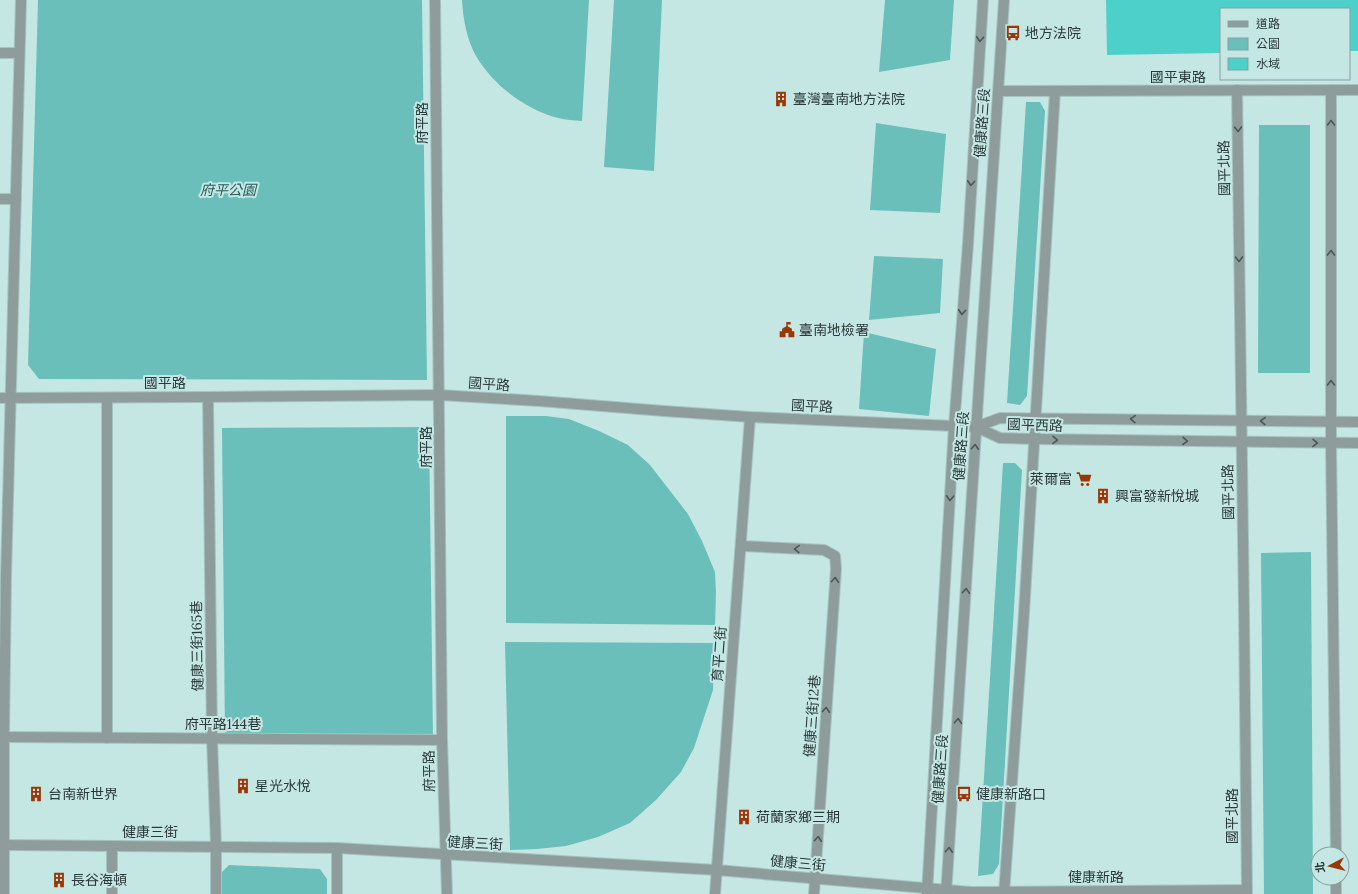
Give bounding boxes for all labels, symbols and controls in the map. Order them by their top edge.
legend [1220,8,1350,80]
text: 道路 [1256,16,1280,31]
bus stop icon: 地方法院 [1004,24,1022,42]
place label: 地方法院 [1025,24,1081,42]
one-way arrow [976,36,985,42]
text: 公園 [1256,36,1280,51]
text: 水域 [1256,56,1280,71]
street label: 國平東路 [1150,68,1206,86]
street label: 健康路三段 [971,87,993,159]
building icon: 臺灣臺南地方法院 [772,90,790,108]
place label: 臺灣臺南地方法院 [793,90,905,108]
street label: 府平路 [413,102,431,144]
one-way arrow [1327,120,1335,126]
one-way arrow [1234,126,1242,132]
street label: 國平北路 [1215,140,1233,196]
one-way arrow [967,180,976,186]
park label: 府平公園 [200,181,258,199]
one-way arrow [1327,250,1335,256]
one-way arrow [1235,256,1243,262]
one-way arrow [958,309,967,315]
public building icon: 臺南地檢署 [778,321,796,339]
place label: 臺南地檢署 [799,321,869,339]
street label: 國平路 [144,374,186,392]
street label: 國平路 [467,374,511,394]
one-way arrow [1327,380,1335,386]
street label: 國平路 [791,396,833,416]
street label: 健康路三段 [950,410,972,482]
street label: 國平西路 [1007,415,1063,435]
one-way arrow [1130,415,1136,424]
one-way arrow [1260,417,1266,425]
street label: 府平路 [417,426,435,468]
one-way arrow [1052,436,1058,444]
one-way arrow [1182,437,1188,445]
one-way arrow [1312,439,1318,447]
one-way arrow [971,444,980,450]
street label: 國平北路 [1219,464,1237,520]
place label: 萊爾富 [1030,470,1072,488]
supermarket icon: 萊爾富 [1075,470,1093,488]
building icon: 興富發新悅城 [1094,487,1112,505]
place label: 興富發新悅城 [1115,487,1199,505]
one-way arrow [945,495,954,501]
one-way arrow [794,544,800,553]
one-way arrow [830,577,839,583]
one-way arrow [962,588,970,594]
street label: 健康三街165巷 [187,600,207,692]
street label: 育平二街 [708,625,730,683]
street label: 健康三街12巷 [800,674,824,758]
one-way arrow [822,707,831,713]
street label: 府平路144巷 [185,715,261,733]
one-way arrow [953,718,962,724]
street label: 健康路三段 [929,733,951,805]
street label: 府平路 [420,750,438,792]
building icon: 星光水悅 [234,777,252,795]
place label: 星光水悅 [255,777,311,795]
building icon: 台南新世界 [27,785,45,803]
place label: 台南新世界 [48,785,118,803]
bus stop icon: 健康新路口 [955,785,973,803]
place label: 健康新路口 [976,785,1046,803]
street label: 國平北路 [1223,788,1241,844]
building icon: 荷蘭家鄉三期 [735,808,753,826]
place label: 荷蘭家鄉三期 [756,808,840,826]
street label: 健康三街 [122,823,178,841]
street label: 健康三街 [447,833,503,853]
one-way arrow [813,836,822,842]
north arrow [1310,846,1350,886]
one-way arrow [945,847,954,853]
street label: 健康三街 [769,852,827,874]
text: 北 [1312,861,1328,874]
street label: 健康新路 [1068,868,1124,886]
building icon: 長谷海頓 [50,871,68,889]
place label: 長谷海頓 [71,871,127,889]

